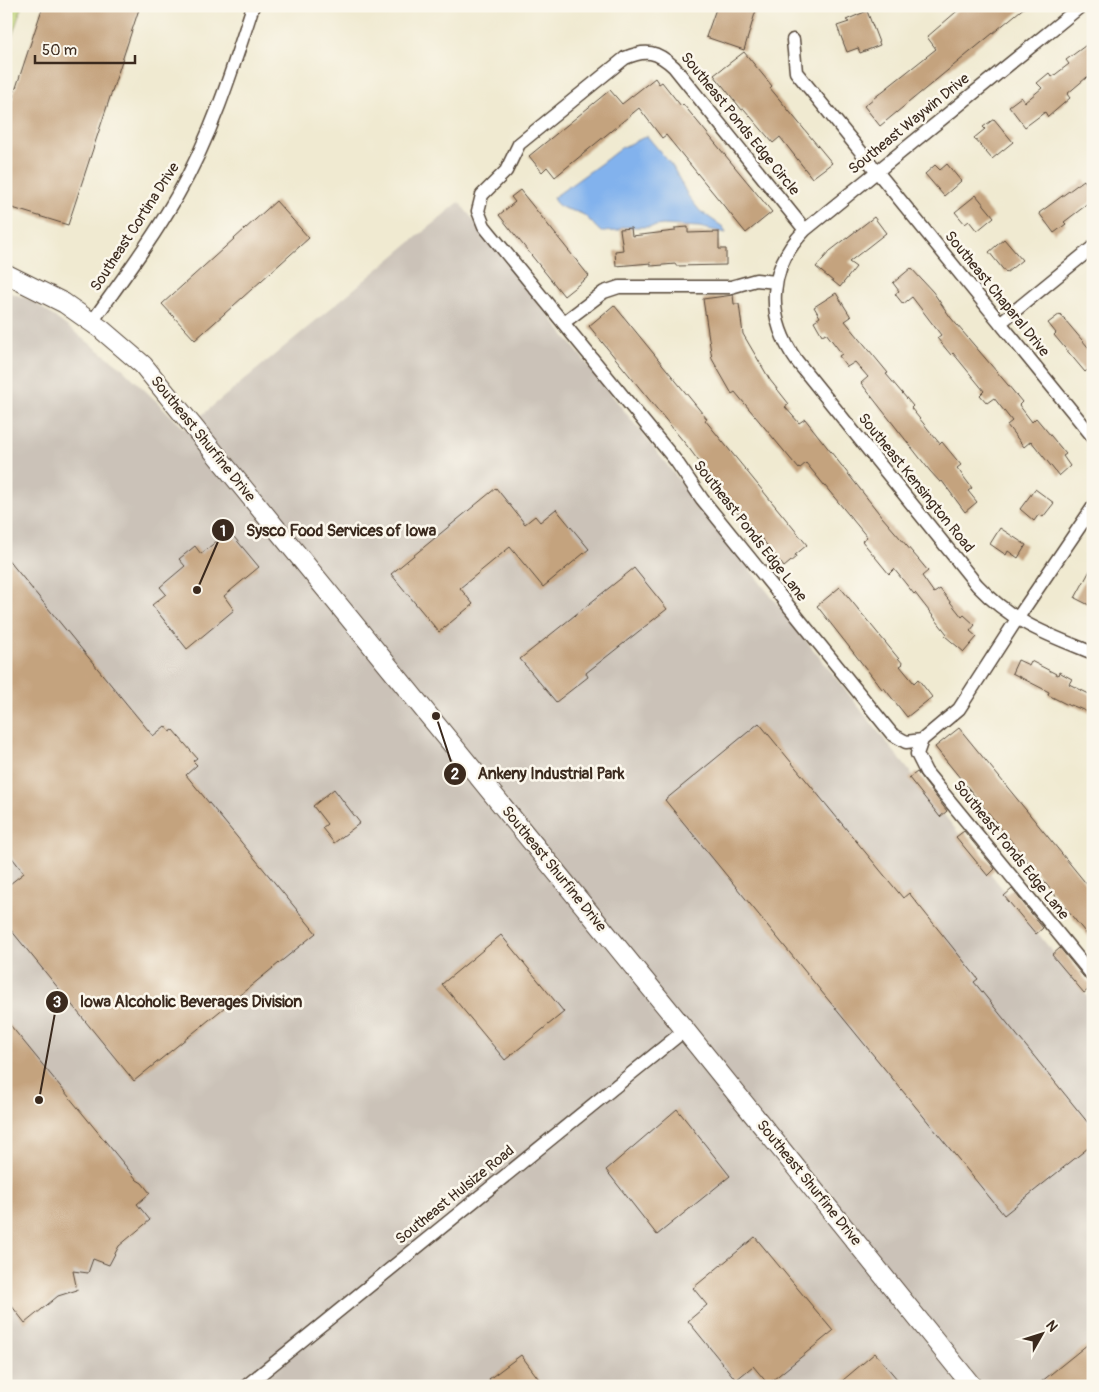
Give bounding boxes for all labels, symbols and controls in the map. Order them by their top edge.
scale bar [35,32,135,64]
text: 50 m [42,41,77,60]
street label: Southeast Ponds Edge Circle [676,49,804,200]
street label: Southeast Waywin Drive [845,69,974,179]
street label: Southeast Cortina Drive [86,159,184,295]
street label: Southeast Chaparal Drive [940,227,1054,361]
street label: Southeast Shurfine Drive [146,372,260,506]
street label: Southeast Kensington Road [854,409,978,557]
street label: Southeast Ponds Edge Lane [689,457,811,606]
callout: Sysco Food Services of Iowa [210,515,446,546]
text: Sysco Food Services of Iowa [246,521,437,541]
text: 1 [220,522,226,541]
callout: Ankeny Industrial Park [442,758,634,789]
text: Ankeny Industrial Park [477,764,625,784]
text: 2 [451,765,459,784]
street label: Southeast Ponds Edge Lane [949,776,1073,924]
street label: Southeast Shurfine Drive [497,802,611,936]
callout: Iowa Alcoholic Beverages Division [45,986,312,1017]
text: Iowa Alcoholic Beverages Division [80,992,302,1012]
text: 3 [53,993,61,1012]
street label: Southeast Shurfine Drive [752,1116,866,1250]
street label: Southeast Hulsize Road [392,1141,518,1249]
north arrow [1016,1310,1066,1360]
text: N [1042,1317,1061,1335]

